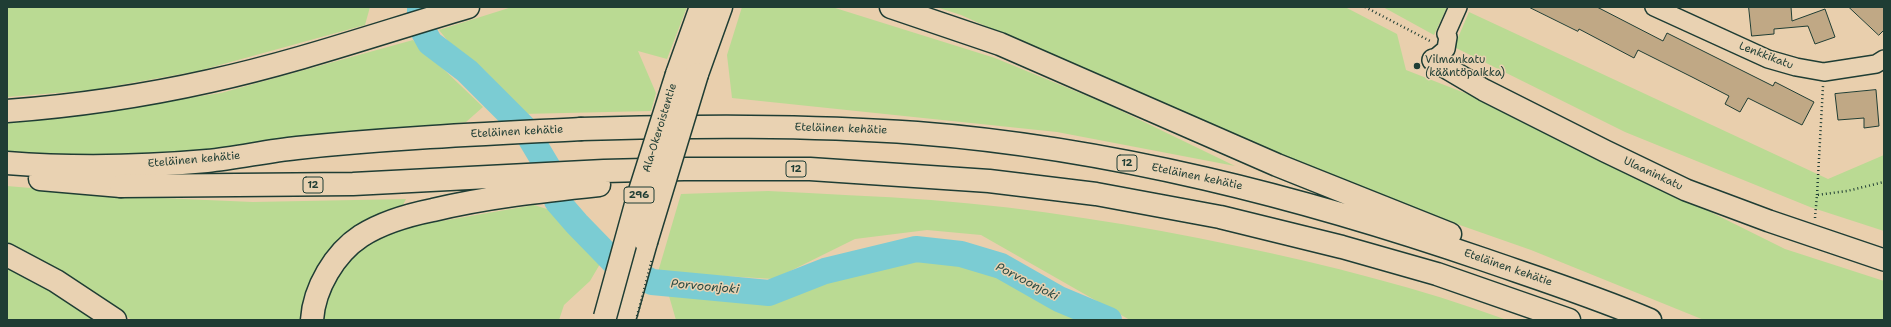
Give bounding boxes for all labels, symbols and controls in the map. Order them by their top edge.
street label: Lenkkikatu [1737,40,1795,72]
place label: Vilmankatu (kääntöpaikka) [1425,53,1505,79]
marker: Vilmankatu (kääntöpaikka) [1412,61,1422,71]
street label: Ala-Okeroistentie [640,82,680,174]
street label: Eteläinen kehätie [794,121,888,137]
street label: Eteläinen kehätie [470,123,564,141]
street label: Eteläinen kehätie [147,149,241,171]
street label: Ulaaninkatu [1621,154,1685,194]
road number: 12 [1117,155,1137,171]
road number: 12 [786,161,806,177]
street label: Eteläinen kehätie [1150,161,1244,193]
road number: 12 [303,177,323,193]
road number: 296 [624,187,654,203]
street label: Eteläinen kehätie [1462,247,1554,289]
water label: Porvoonjoki [993,260,1061,304]
water label: Porvoonjoki [670,277,740,297]

